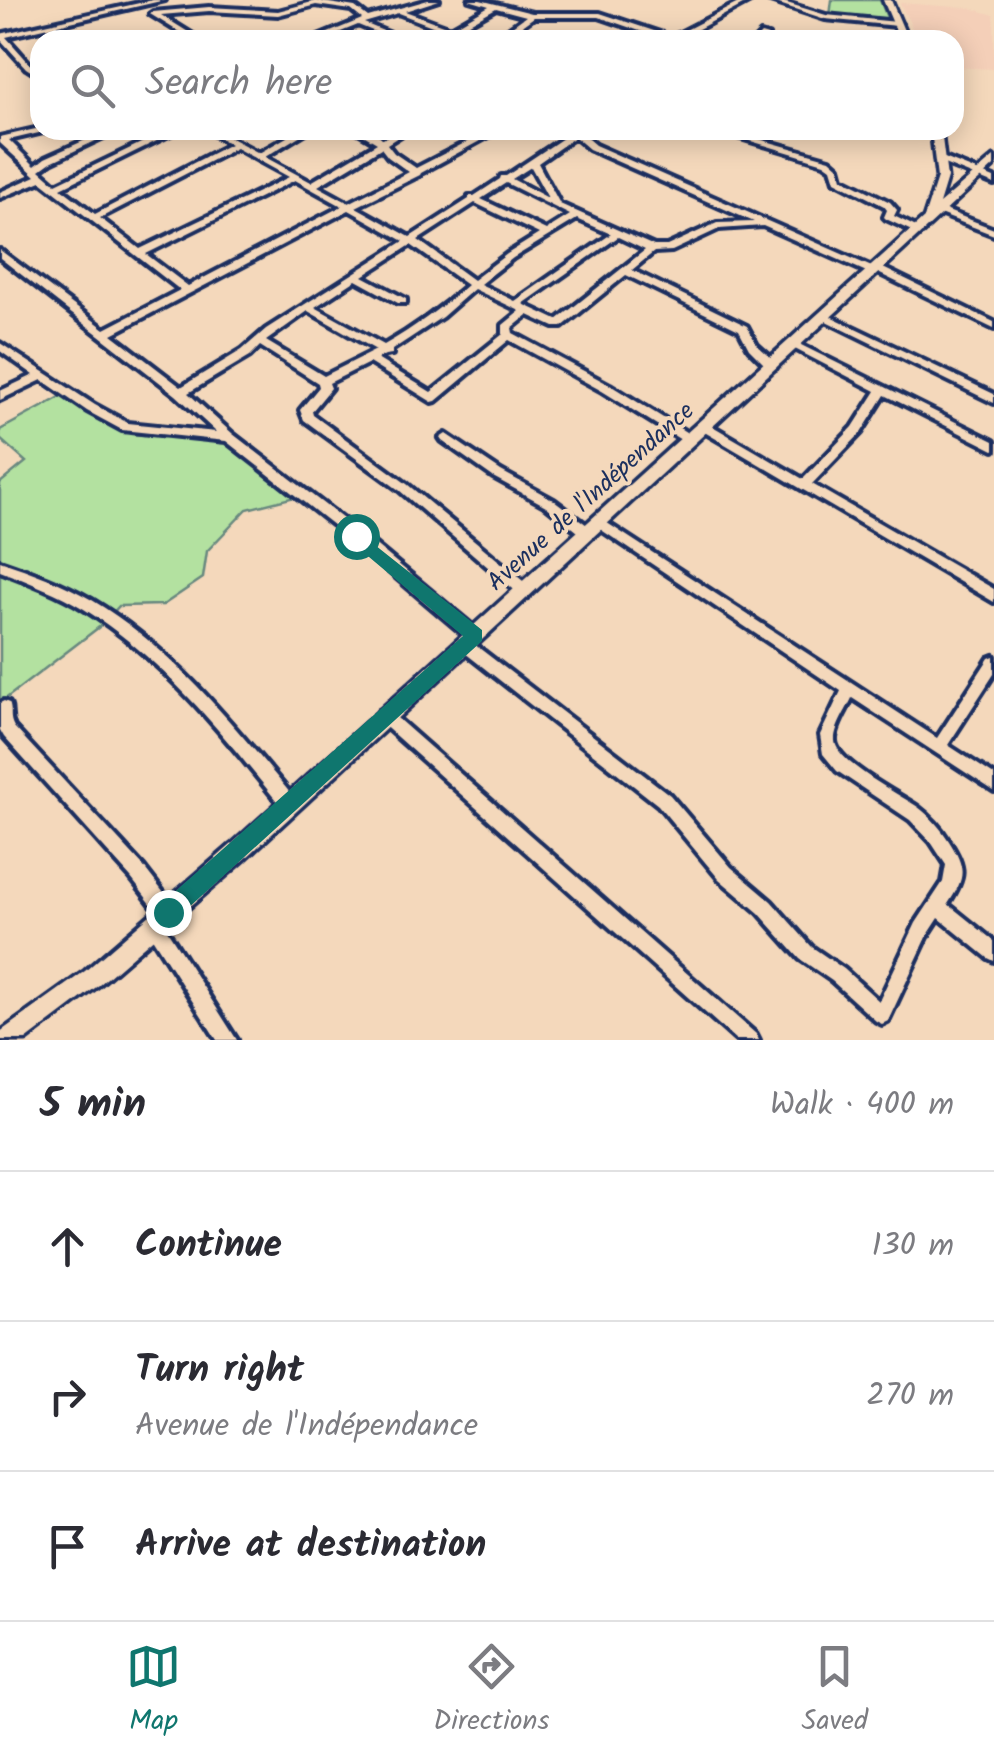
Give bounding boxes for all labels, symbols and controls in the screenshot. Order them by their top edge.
search box [30,30,964,140]
text: Search here [145,55,332,115]
icon: search [65,58,120,113]
street label: Avenue de l'Indépendance [478,392,704,602]
route start [334,514,380,560]
route end [146,890,192,936]
text: 5 min [40,1072,146,1139]
text: Walk · 400 m [770,1080,954,1131]
text: Continue [135,1216,282,1276]
icon: ahead [40,1219,95,1274]
text: 130 m [871,1221,954,1272]
text: Turn right [135,1341,304,1401]
icon: right [40,1369,95,1424]
text: 270 m [866,1371,954,1422]
text: Avenue de l'Indépendance [135,1401,478,1452]
text: Arrive at destination [135,1516,486,1576]
icon: arrive [40,1519,95,1574]
tab: Map [126,1639,181,1744]
tab: Directions [433,1639,549,1744]
tab: Saved [802,1639,868,1744]

